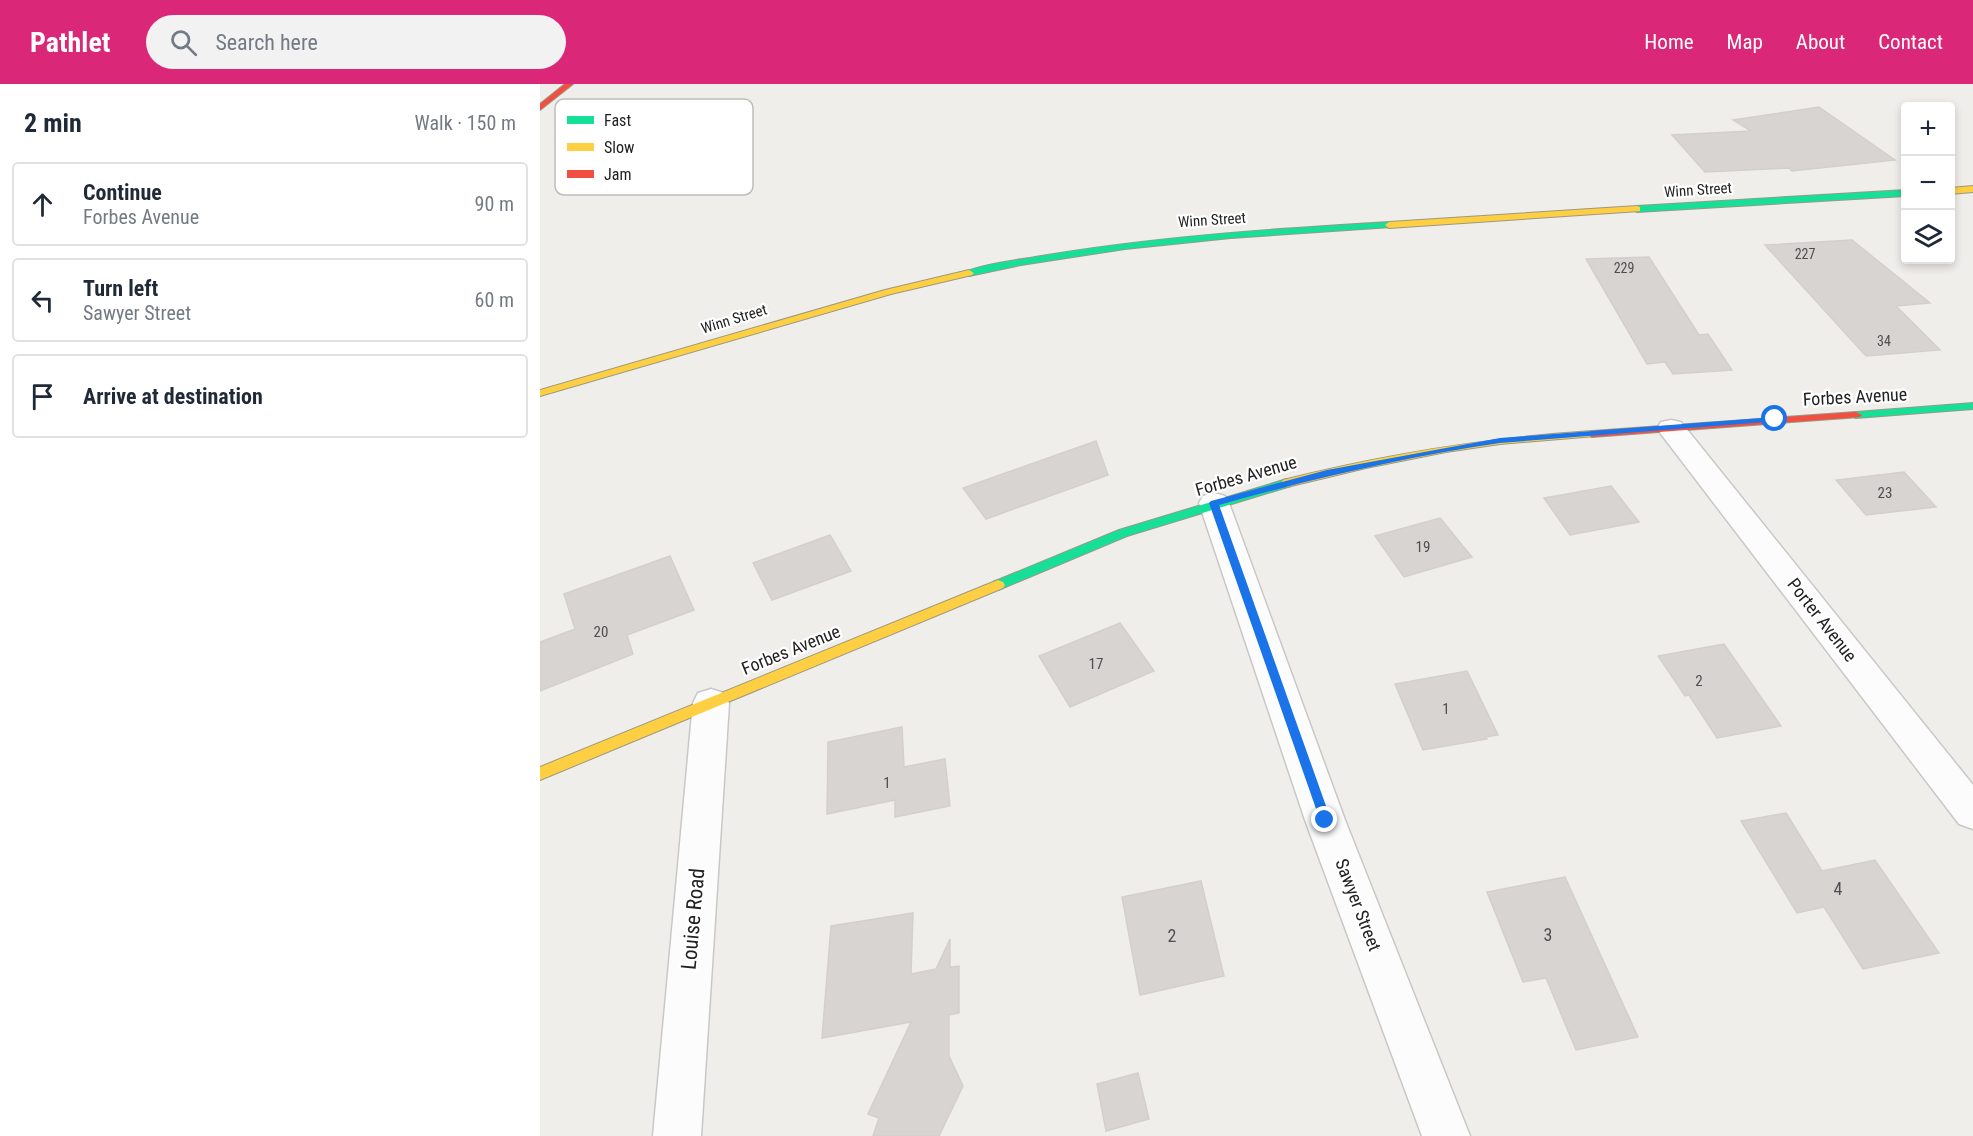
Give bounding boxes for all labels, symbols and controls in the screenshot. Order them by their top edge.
search box [146,15,566,69]
text: Pathlet [30,26,110,59]
icon: search [167,26,200,59]
text: Search here [215,30,318,55]
text: Home [1644,30,1694,54]
text: Map [1727,30,1763,54]
text: About [1796,30,1845,54]
text: Contact [1878,30,1943,54]
legend [555,99,753,195]
map controls [1901,102,1955,264]
button: + [1901,102,1955,156]
text: 2 min [24,108,82,138]
text: Walk · 150 m [415,111,516,135]
text: Fast [604,111,631,130]
text: Slow [604,138,634,157]
button: − [1901,156,1955,210]
text: Jam [604,165,631,184]
street label: Winn Street [1663,179,1733,201]
text: Continue [83,180,162,205]
icon: ahead [26,188,59,221]
text: 90 m [475,192,514,216]
text: Forbes Avenue [83,205,199,229]
street label: Winn Street [1177,209,1247,231]
button: layers [1901,210,1955,264]
house number: 227 [1795,246,1815,262]
house number: 229 [1614,260,1634,276]
text: Turn left [83,276,158,301]
icon: left [26,284,59,317]
text: 60 m [475,288,514,312]
street label: Winn Street [699,300,769,338]
text: Sawyer Street [83,301,191,325]
house number: 34 [1877,333,1891,349]
icon: arrive [26,380,59,413]
street label: Forbes Avenue [1802,383,1908,410]
text: Arrive at destination [83,384,263,409]
route start [1761,405,1787,431]
street label: Forbes Avenue [1193,451,1299,500]
house number: 23 [1878,484,1892,502]
house number: 19 [1416,538,1430,556]
street label: Porter Avenue [1783,574,1861,666]
street label: Forbes Avenue [738,620,843,679]
house number: 20 [594,623,608,641]
house number: 17 [1089,655,1103,673]
house number: 2 [1695,672,1703,690]
house number: 1 [1442,700,1450,718]
house number: 1 [883,774,891,792]
route end [1311,806,1337,832]
street label: Sawyer Street [1331,856,1386,954]
street label: Louise Road [677,867,709,971]
house number: 4 [1834,878,1843,899]
house number: 3 [1544,924,1552,945]
house number: 2 [1168,925,1177,946]

